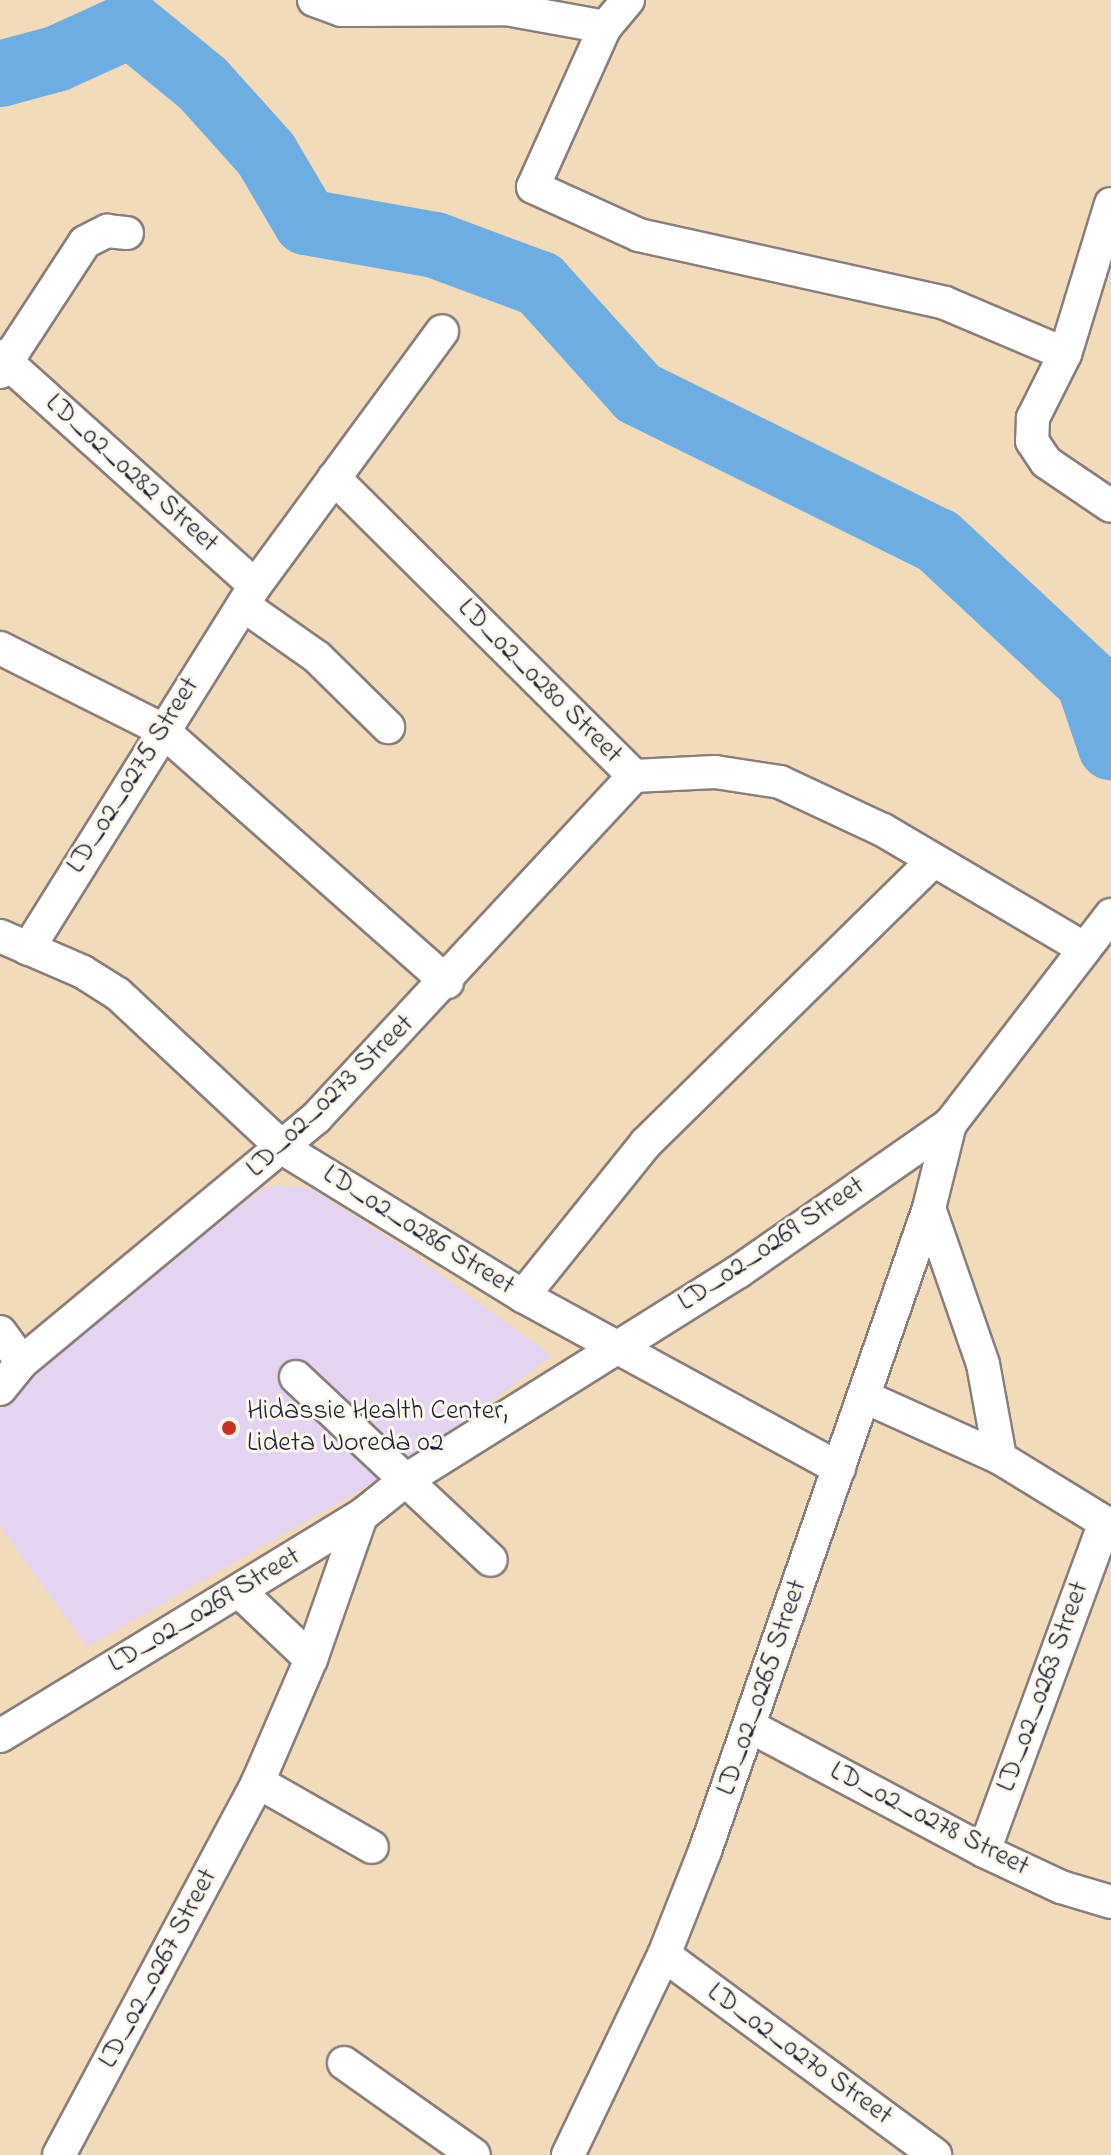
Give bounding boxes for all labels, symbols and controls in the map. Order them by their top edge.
street label: LD_02_0282 Street [37,387,225,561]
street label: LD_02_0280 Street [449,592,629,772]
street label: LD_02_0275 Street [60,672,208,880]
street label: LD_02_0273 Street [240,1008,422,1186]
street label: LD_02_0286 Street [316,1158,520,1304]
street label: LD_02_0269 Street [672,1170,872,1320]
place label: Hidassie Health Center, Lideta Woreda 02 [247,1395,508,1461]
marker: Hidassie Health Center, Lideta Woreda 02 [218,1417,240,1439]
street label: LD_02_0269 Street [103,1540,307,1682]
street label: LD_02_0265 Street [710,1576,816,1800]
street label: LD_02_0263 Street [990,1577,1098,1797]
street label: LD_02_0278 Street [824,1755,1034,1885]
street label: LD_02_0267 Street [92,1864,226,2074]
street label: LD_02_0270 Street [700,1976,898,2134]

